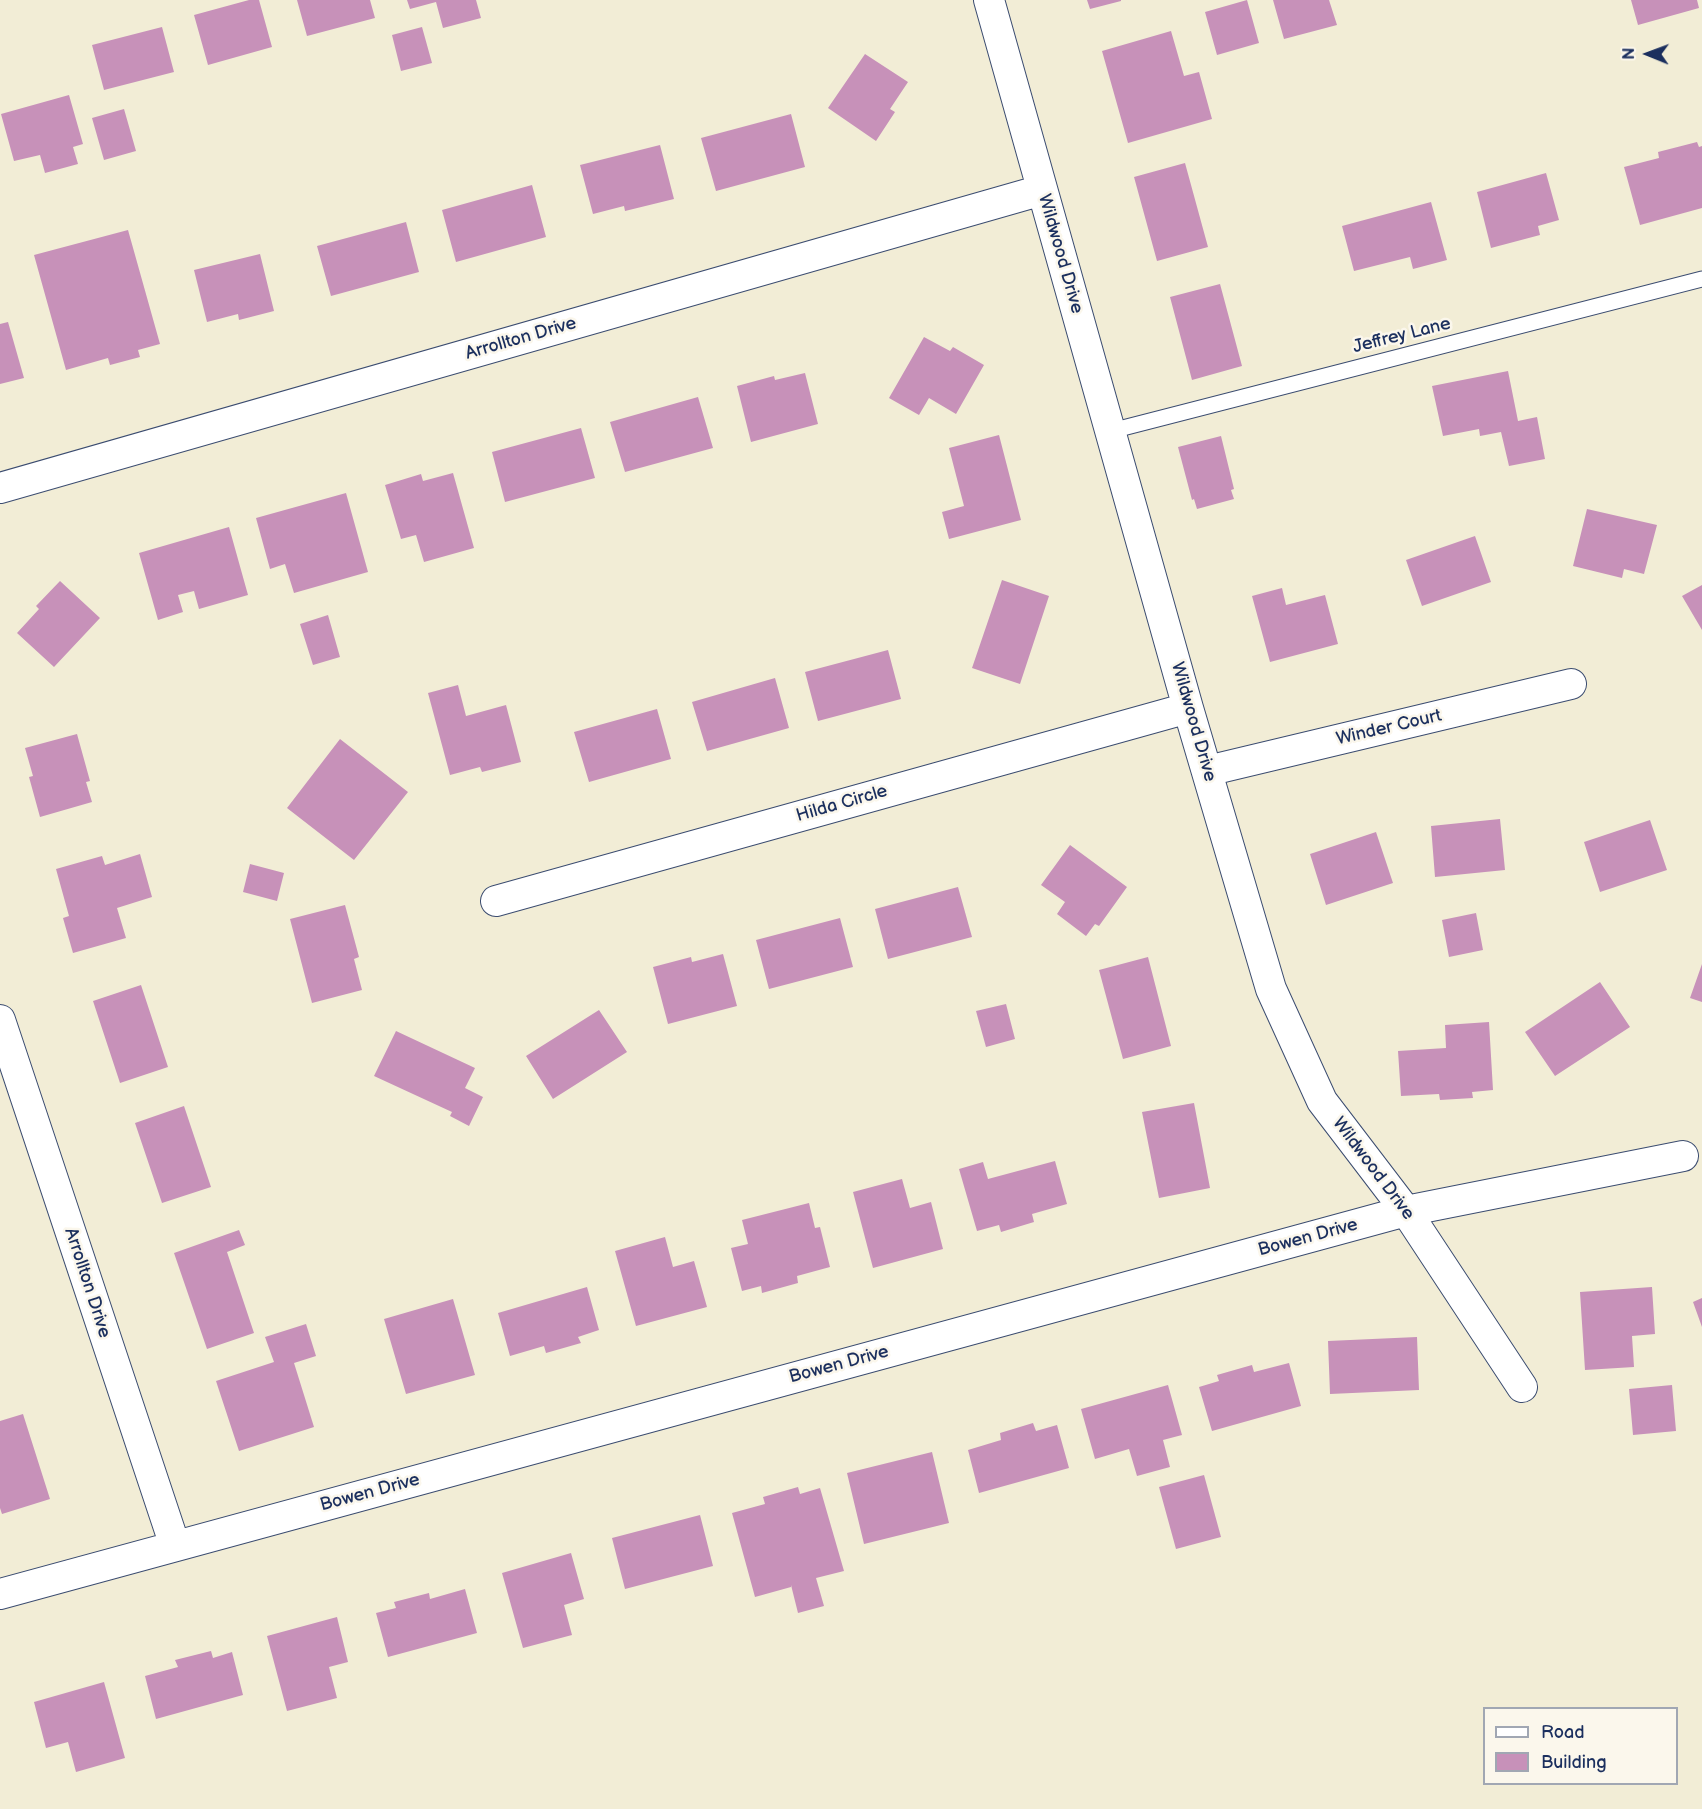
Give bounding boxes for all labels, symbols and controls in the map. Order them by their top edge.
north arrow [1618,24,1678,84]
text: N [1620,47,1639,60]
street label: Wildwood Drive [1033,192,1087,316]
street label: Arrollton Drive [463,313,579,365]
street label: Jeffrey Lane [1351,313,1453,359]
street label: Wildwood Drive [1166,660,1220,784]
street label: Winder Court [1334,705,1444,751]
street label: Hilda Circle [794,781,890,827]
street label: Wildwood Drive [1327,1113,1419,1225]
street label: Bowen Drive [1256,1214,1360,1262]
street label: Arrollton Drive [59,1225,115,1341]
street label: Bowen Drive [787,1341,891,1389]
street label: Bowen Drive [318,1469,422,1517]
legend [1483,1707,1678,1785]
text: Road [1541,1722,1585,1743]
text: Building [1541,1752,1607,1773]

